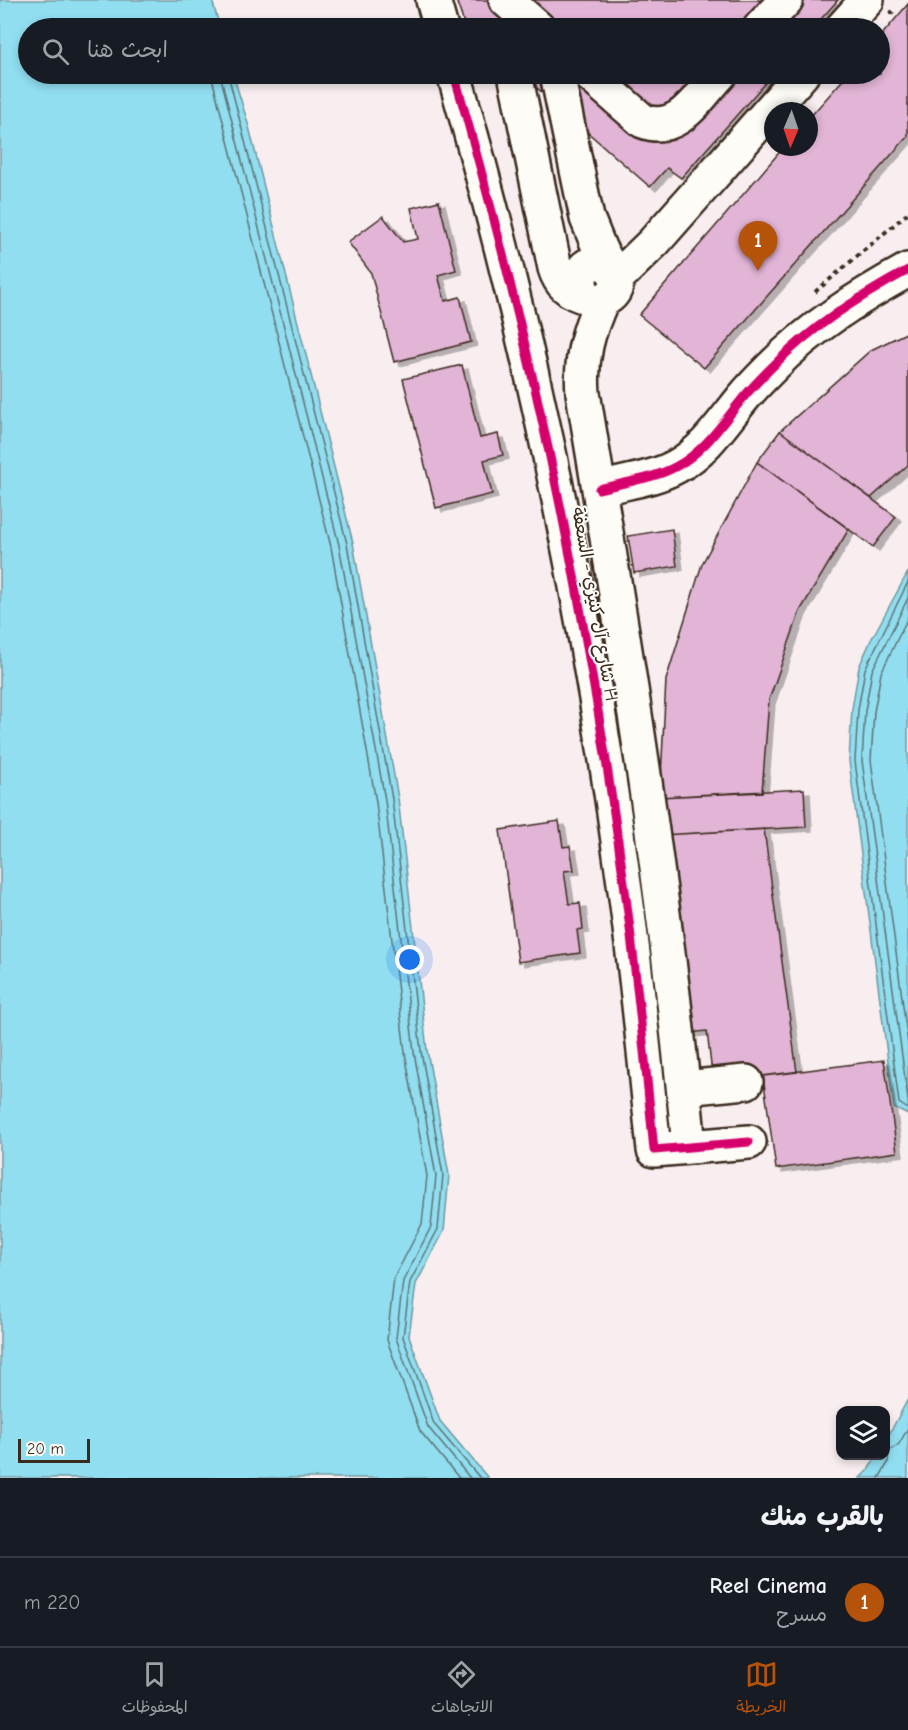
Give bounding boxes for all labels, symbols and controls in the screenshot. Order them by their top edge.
search box [18,18,890,84]
icon: search [39,35,72,68]
text: ابحث هنا [87,37,168,63]
north arrow [764,102,818,156]
pin: 1 [738,222,777,271]
street label: شارع آل كنيزي - السعفة H [565,505,622,703]
your location [395,945,424,974]
map controls [836,1406,890,1460]
button: layers [836,1406,890,1460]
scale bar [18,1436,90,1464]
text: 20 m [27,1440,64,1458]
text: بالقرب منك [761,1502,884,1532]
text: Reel Cinema [710,1573,827,1599]
text: 220 m [24,1591,80,1614]
text: 1 [861,1591,868,1614]
text: مسرح [776,1603,827,1626]
tab: المحفوظات [122,1658,188,1721]
tab: الاتجاهات [431,1658,493,1721]
tab: الخريطة [736,1658,786,1721]

